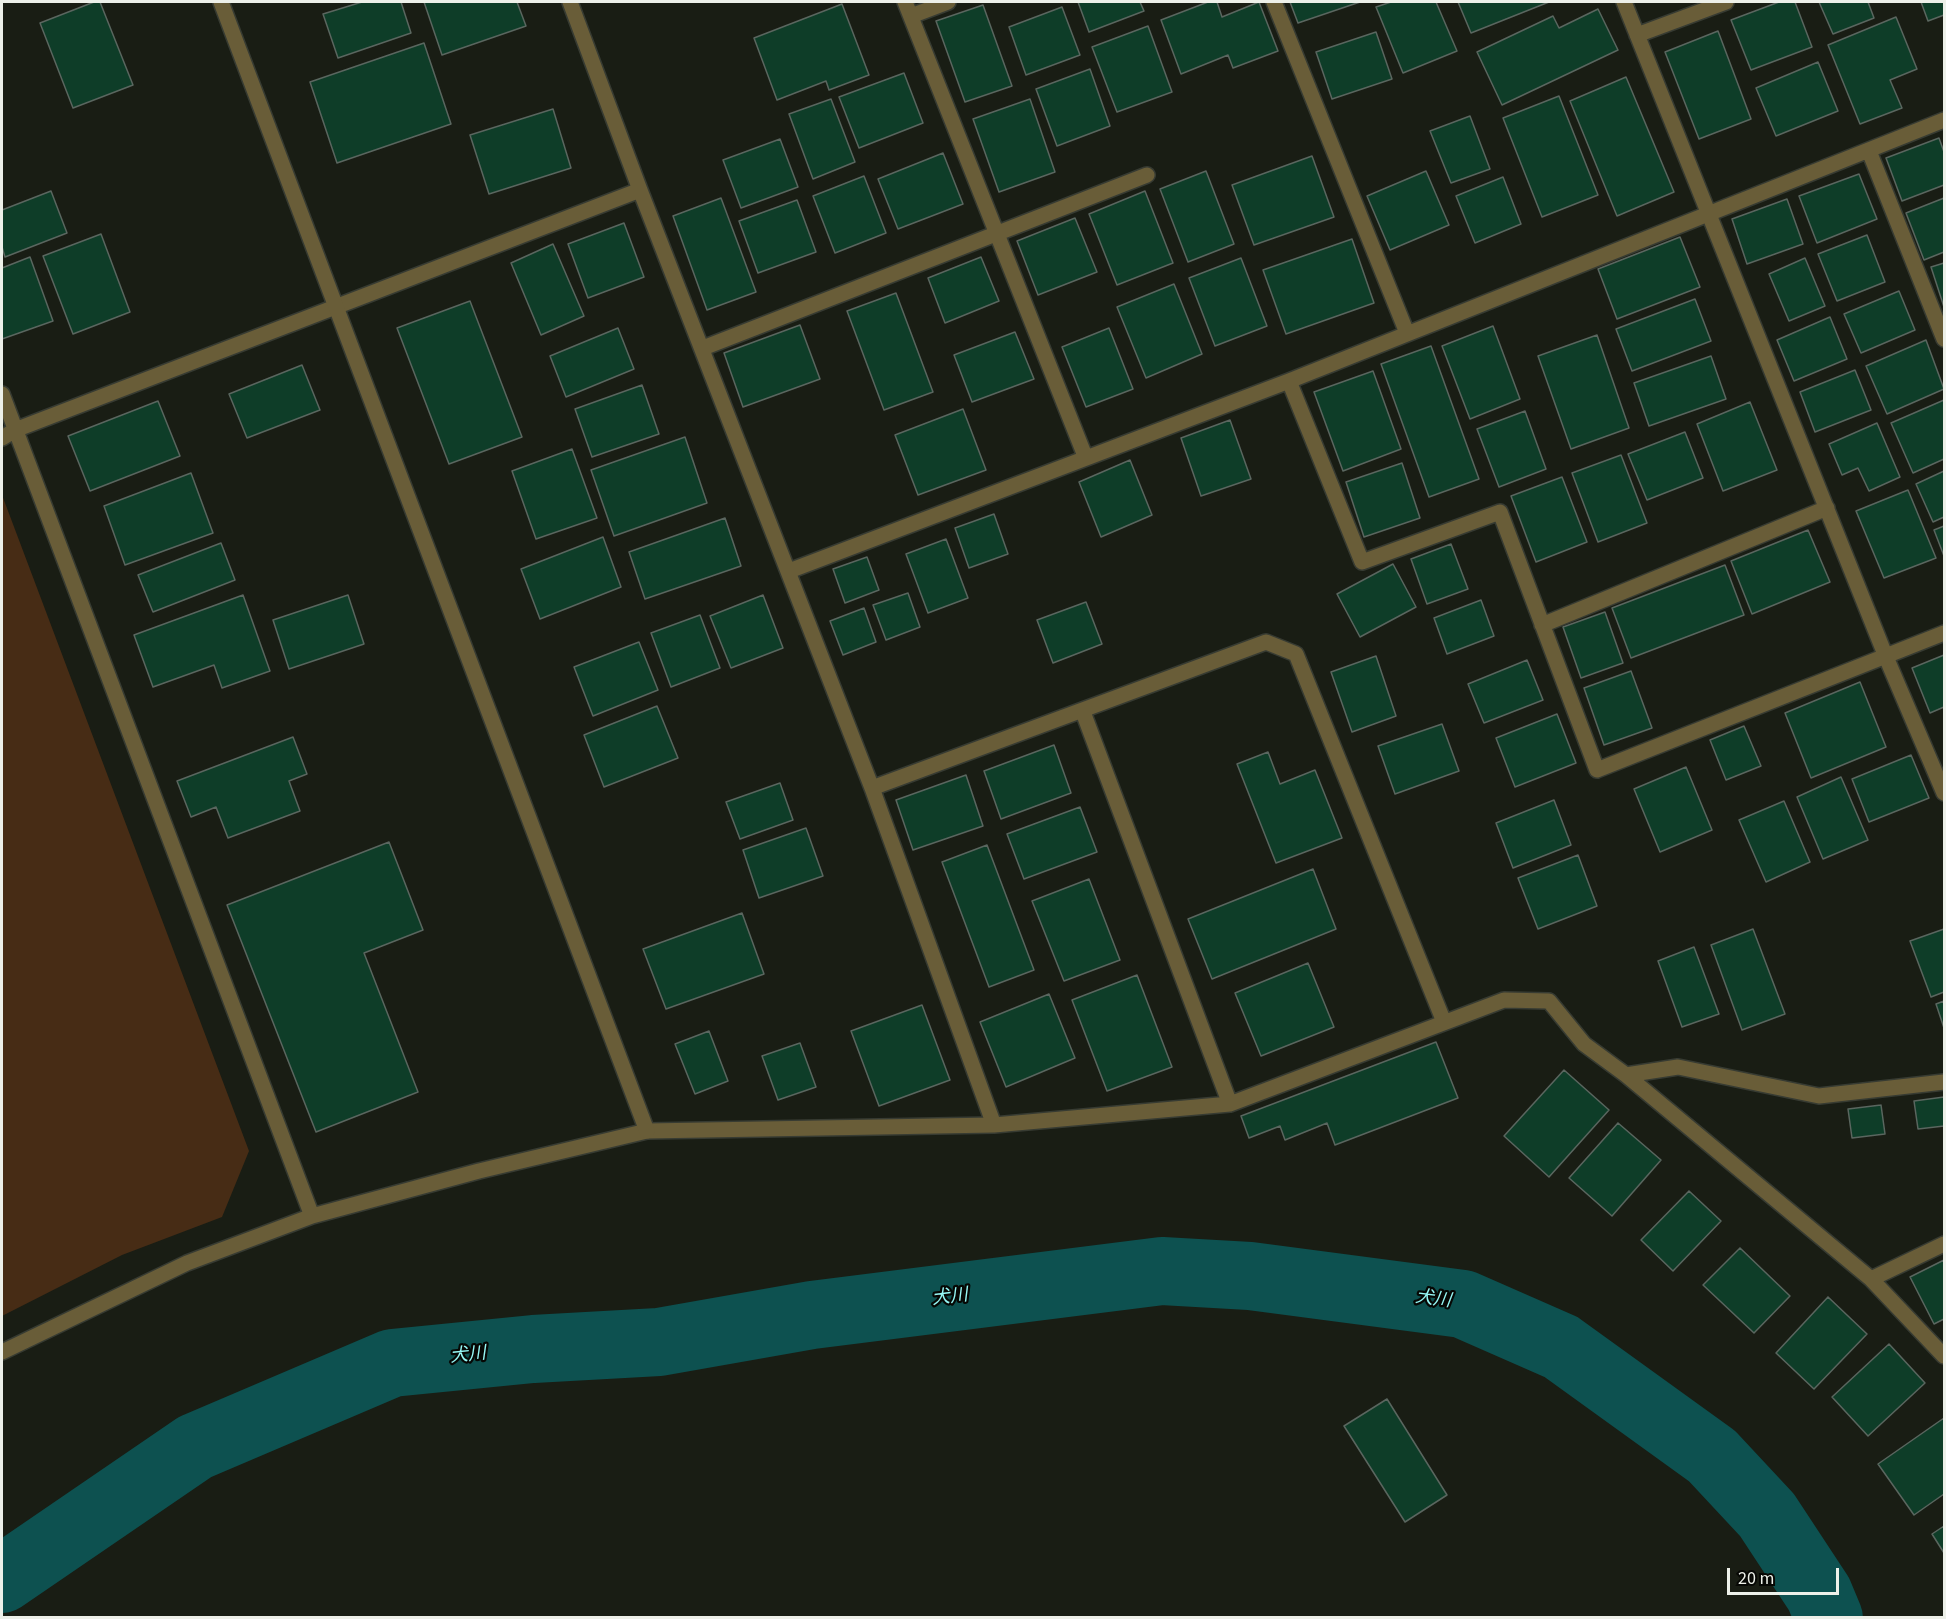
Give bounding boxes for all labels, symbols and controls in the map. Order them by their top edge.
water label: 犬川 [931,1285,969,1311]
water label: 犬川 [1414,1287,1452,1313]
water label: 犬川 [449,1343,487,1369]
scale bar [1730,1556,1842,1594]
text: 20 m [1738,1566,1774,1591]

